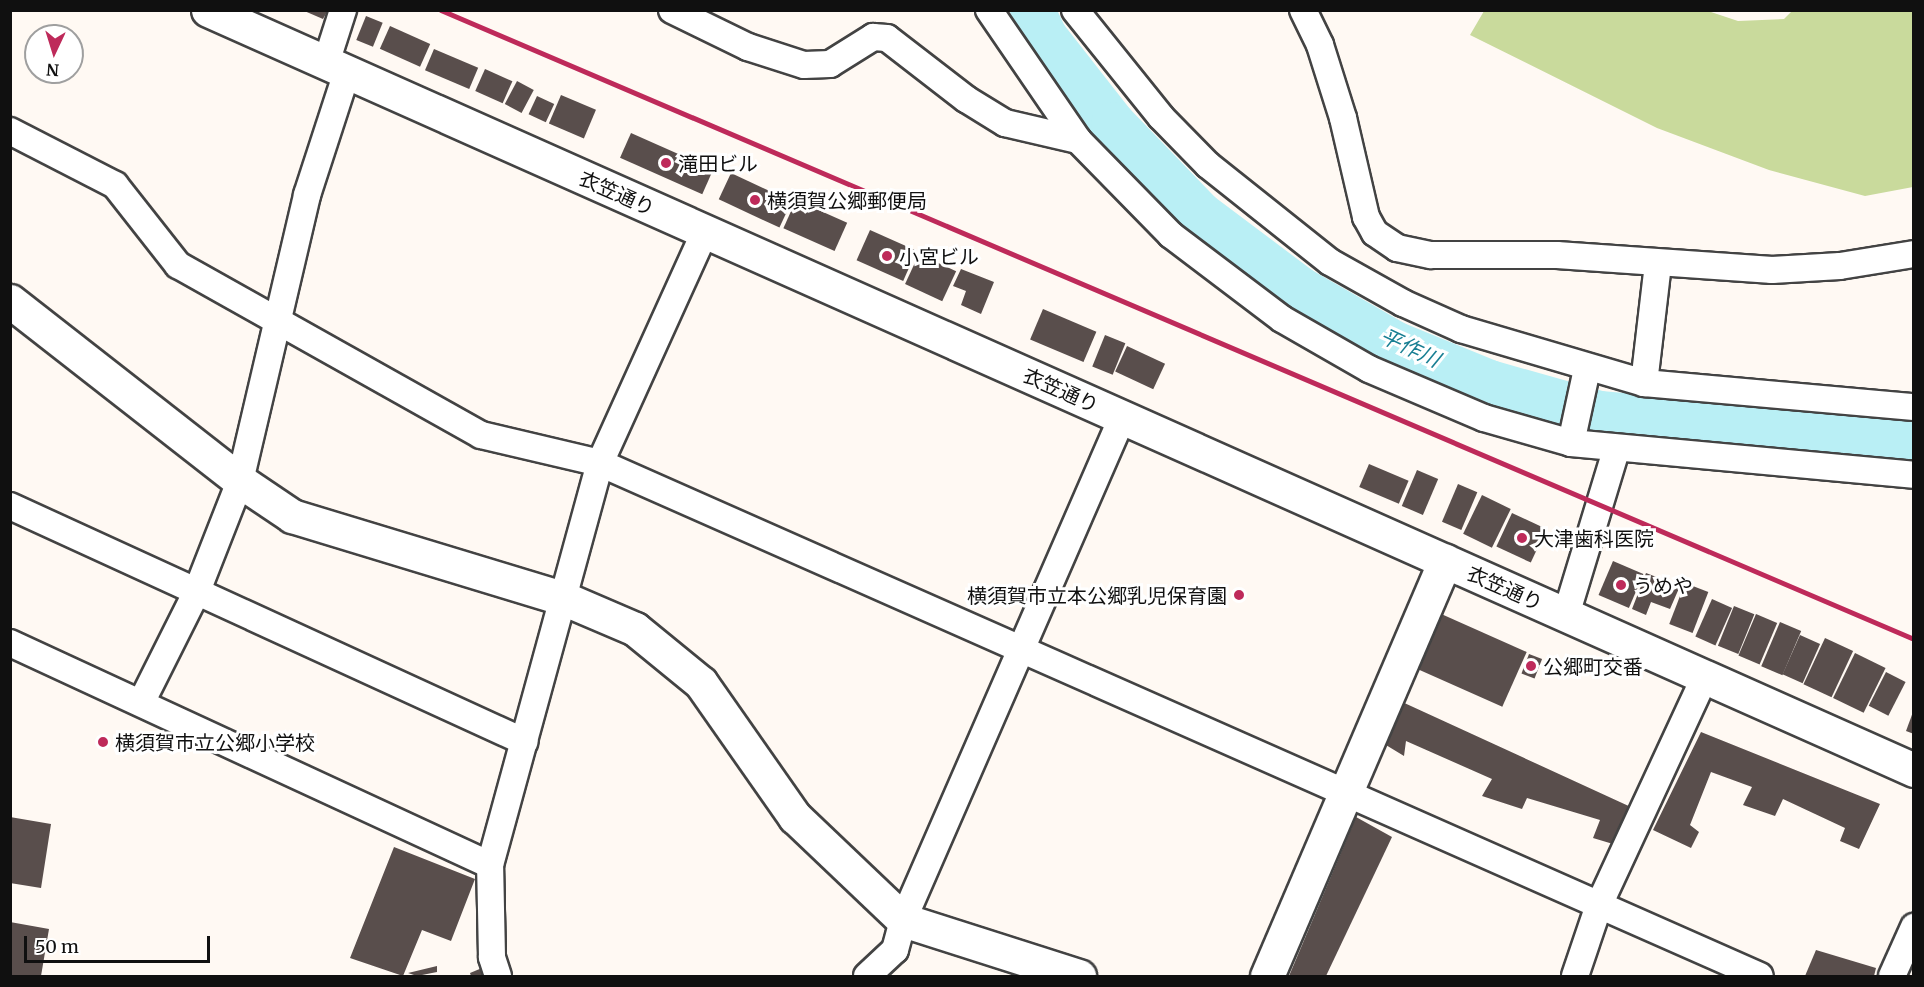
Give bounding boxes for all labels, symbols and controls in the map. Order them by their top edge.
north arrow [24,24,84,84]
text: N [46,60,60,80]
place label: 滝田ビル [678,151,758,175]
marker: 滝田ビル [659,156,673,170]
street label: 衣笠通り [576,166,658,220]
place label: 横須賀公郷郵便局 [767,188,927,212]
marker: 横須賀公郷郵便局 [748,193,762,207]
place label: 小宮ビル [899,244,979,268]
marker: 小宮ビル [880,249,894,263]
water label: 平作川 [1376,323,1444,373]
street label: 衣笠通り [1020,363,1102,417]
place label: 大津歯科医院 [1534,526,1654,550]
marker: 大津歯科医院 [1515,531,1529,545]
street label: 衣笠通り [1464,561,1546,615]
place label: うめや [1633,573,1693,597]
marker: うめや [1614,578,1628,592]
place label: 横須賀市立本公郷乳児保育園 [967,583,1227,607]
marker: 横須賀市立本公郷乳児保育園 [1232,588,1246,602]
place label: 公郷町交番 [1543,654,1643,678]
marker: 公郷町交番 [1524,659,1538,673]
place label: 横須賀市立公郷小学校 [115,730,315,754]
marker: 横須賀市立公郷小学校 [96,735,110,749]
scale bar [27,924,213,962]
text: 50 m [35,935,79,958]

